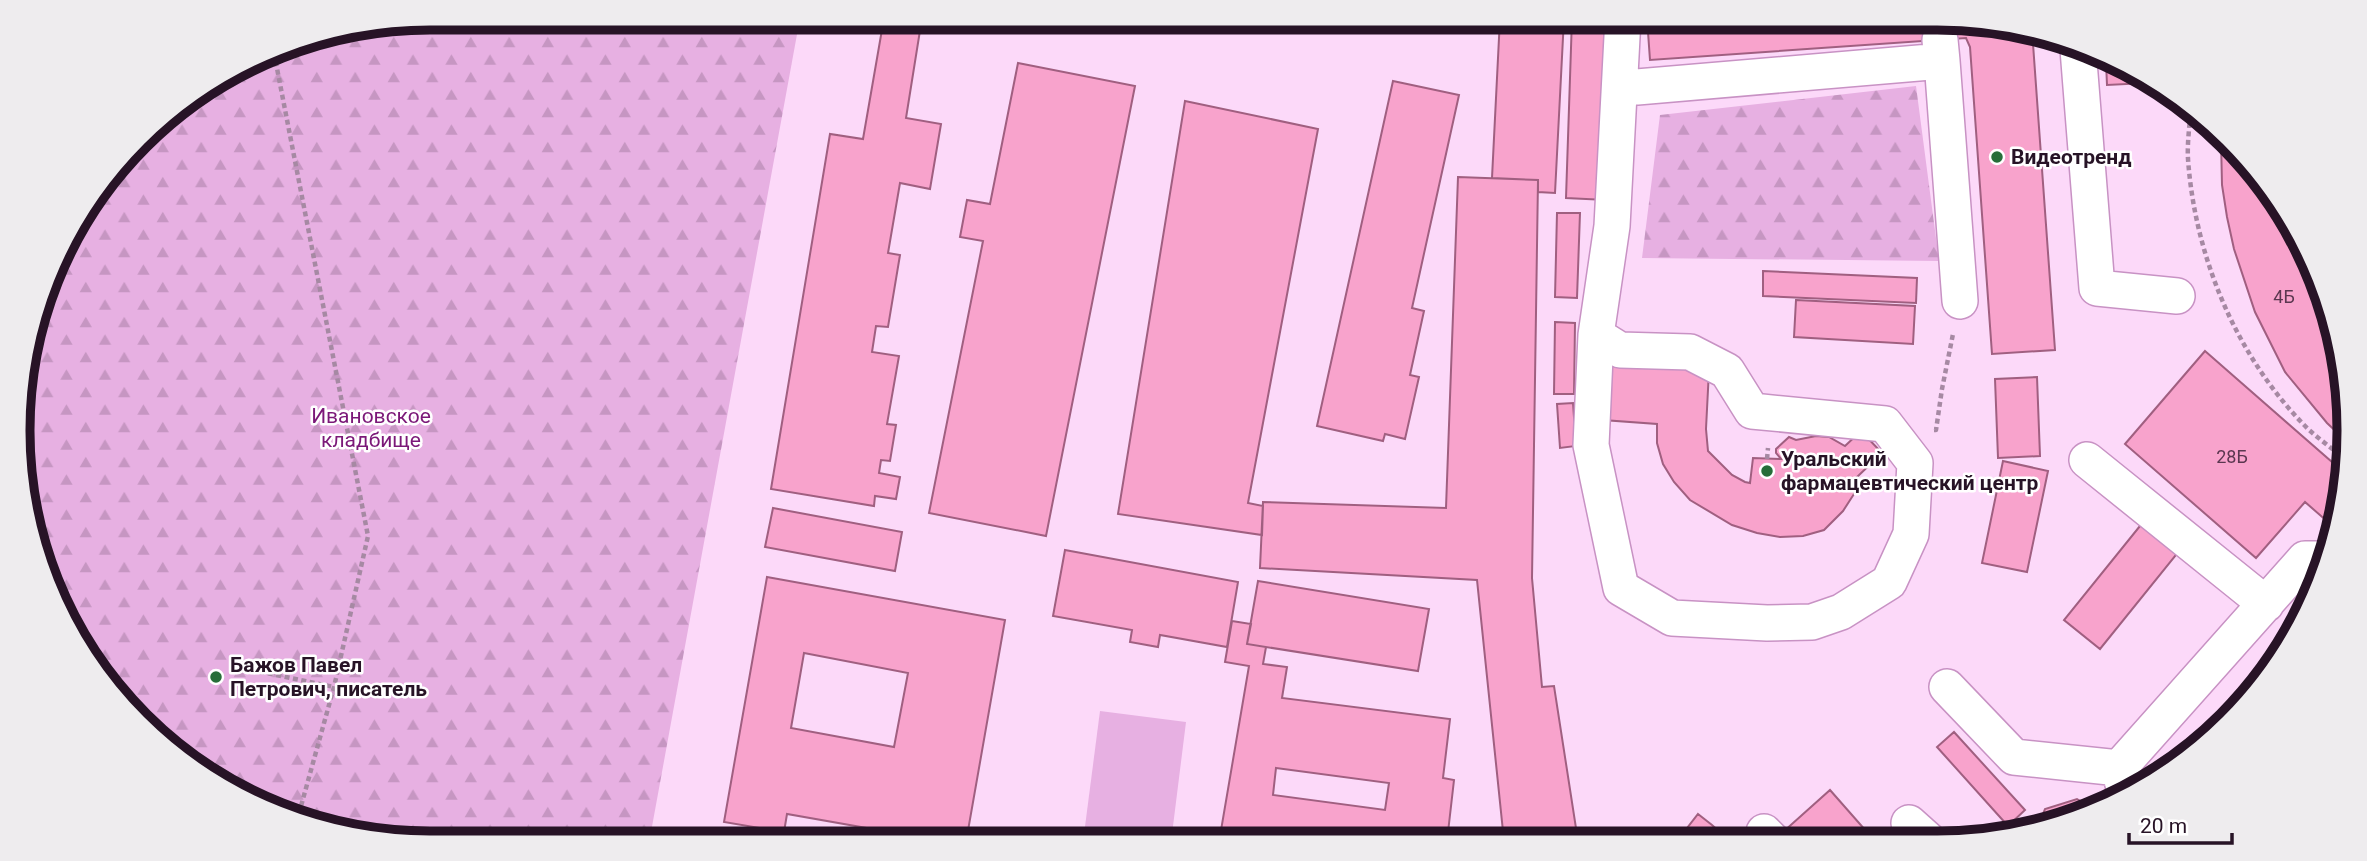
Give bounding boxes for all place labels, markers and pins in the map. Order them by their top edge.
place label: Видеотренд [2011,145,2131,169]
marker: Видеотренд [1989,149,2005,165]
place label: Уральский фармацевтический центр [1781,447,2039,495]
marker: Уральский фармацевтический центр [1759,463,1775,479]
place label: Бажов Павел Петрович, писатель [230,653,427,701]
marker: Бажов Павел Петрович, писатель [208,669,224,685]

